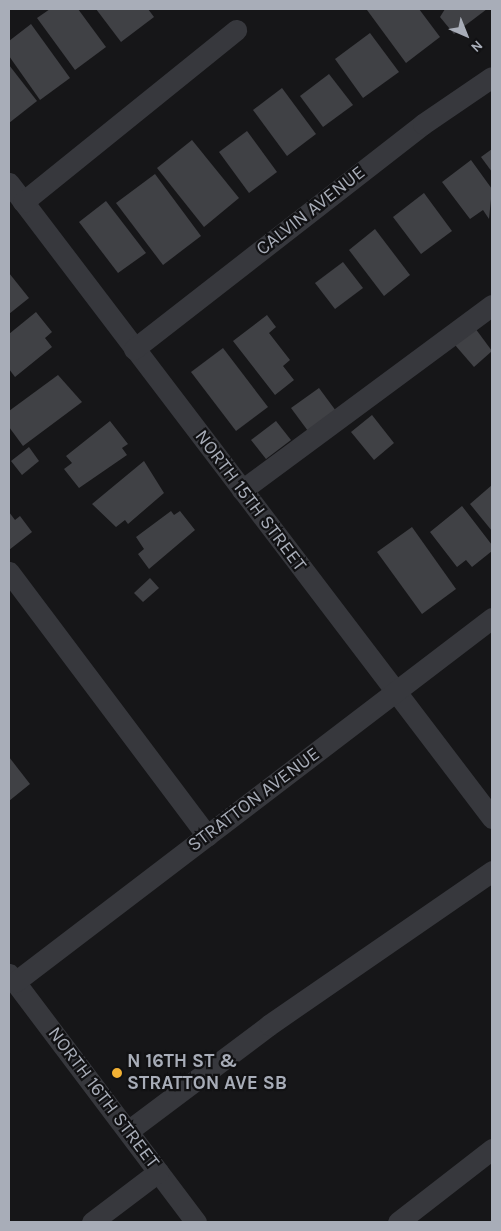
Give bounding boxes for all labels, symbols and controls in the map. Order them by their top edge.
north arrow [441,10,491,60]
text: N [467,37,486,56]
street label: CALVIN AVENUE [252,161,370,261]
street label: NORTH 15TH STREET [189,426,311,576]
street label: STRATTON AVENUE [183,743,325,857]
street label: NORTH 16TH STREET [42,1023,164,1173]
place label: N 16TH ST & STRATTON AVE SB [127,1051,287,1095]
marker: N 16TH ST & STRATTON AVE SB [111,1067,123,1079]

